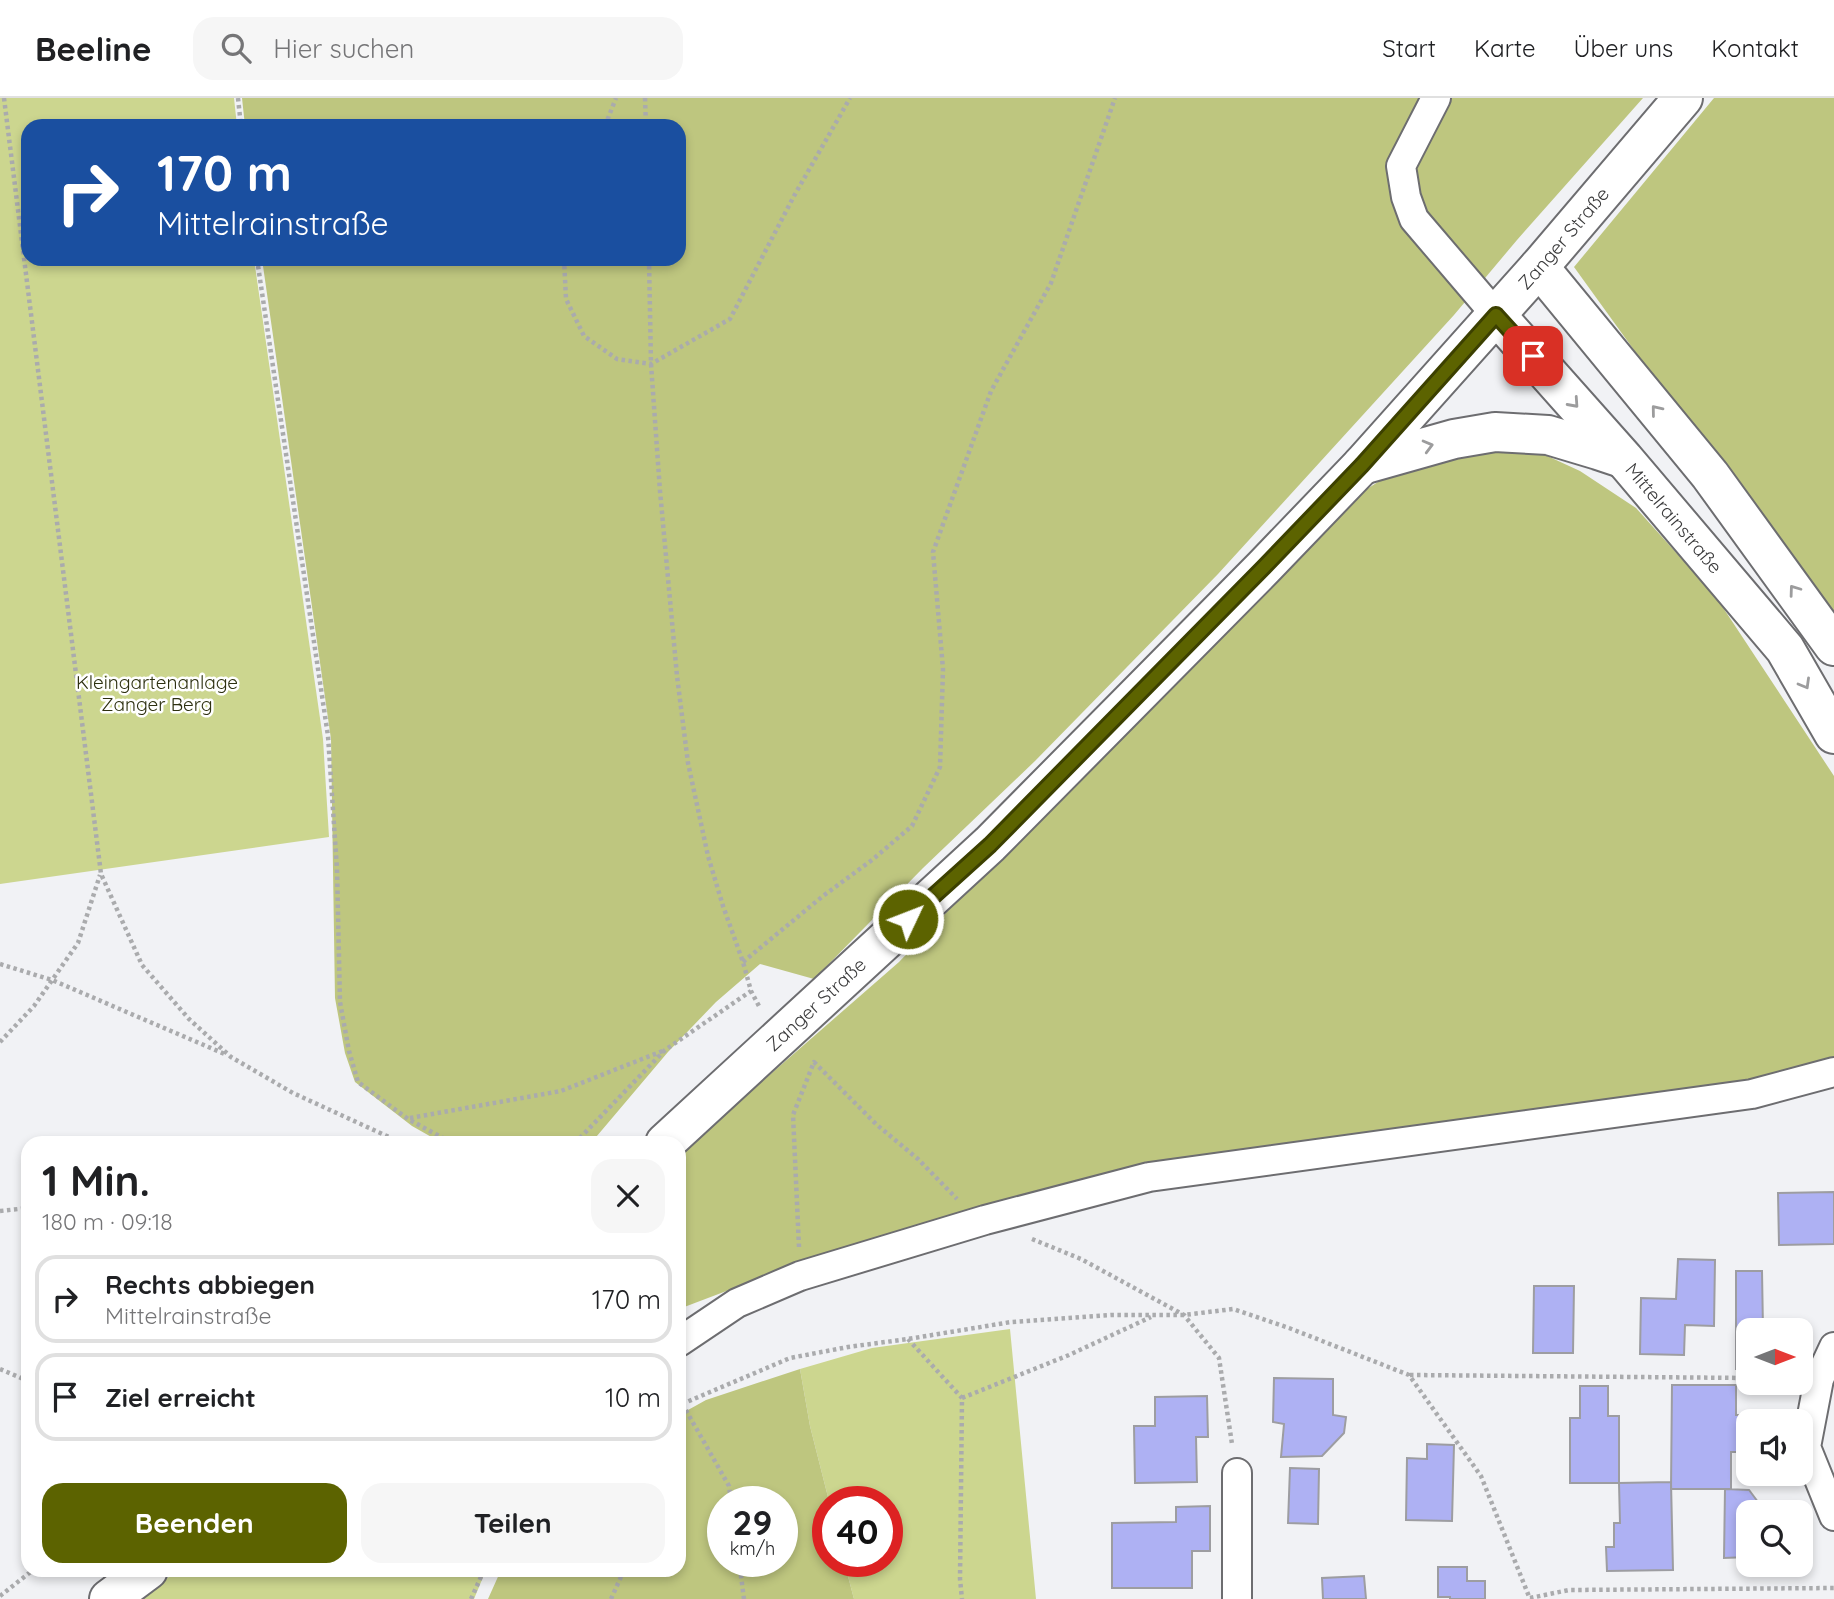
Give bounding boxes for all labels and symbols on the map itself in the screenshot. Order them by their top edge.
street label: Zanger Straße [1513,182,1614,294]
pin [1503,326,1563,386]
one-way arrow [1566,395,1578,408]
one-way arrow [1652,405,1665,417]
one-way arrow [1422,440,1434,454]
street label: Mittelrainstraße [1620,458,1728,578]
one-way arrow [1790,585,1803,598]
park label: Kleingartenanlage Zanger Berg [76,670,238,716]
one-way arrow [1797,676,1810,689]
position arrow [871,882,945,956]
street label: Zanger Straße [761,952,871,1056]
north arrow [1736,1318,1813,1395]
speed limit sign: 40 [812,1486,903,1577]

